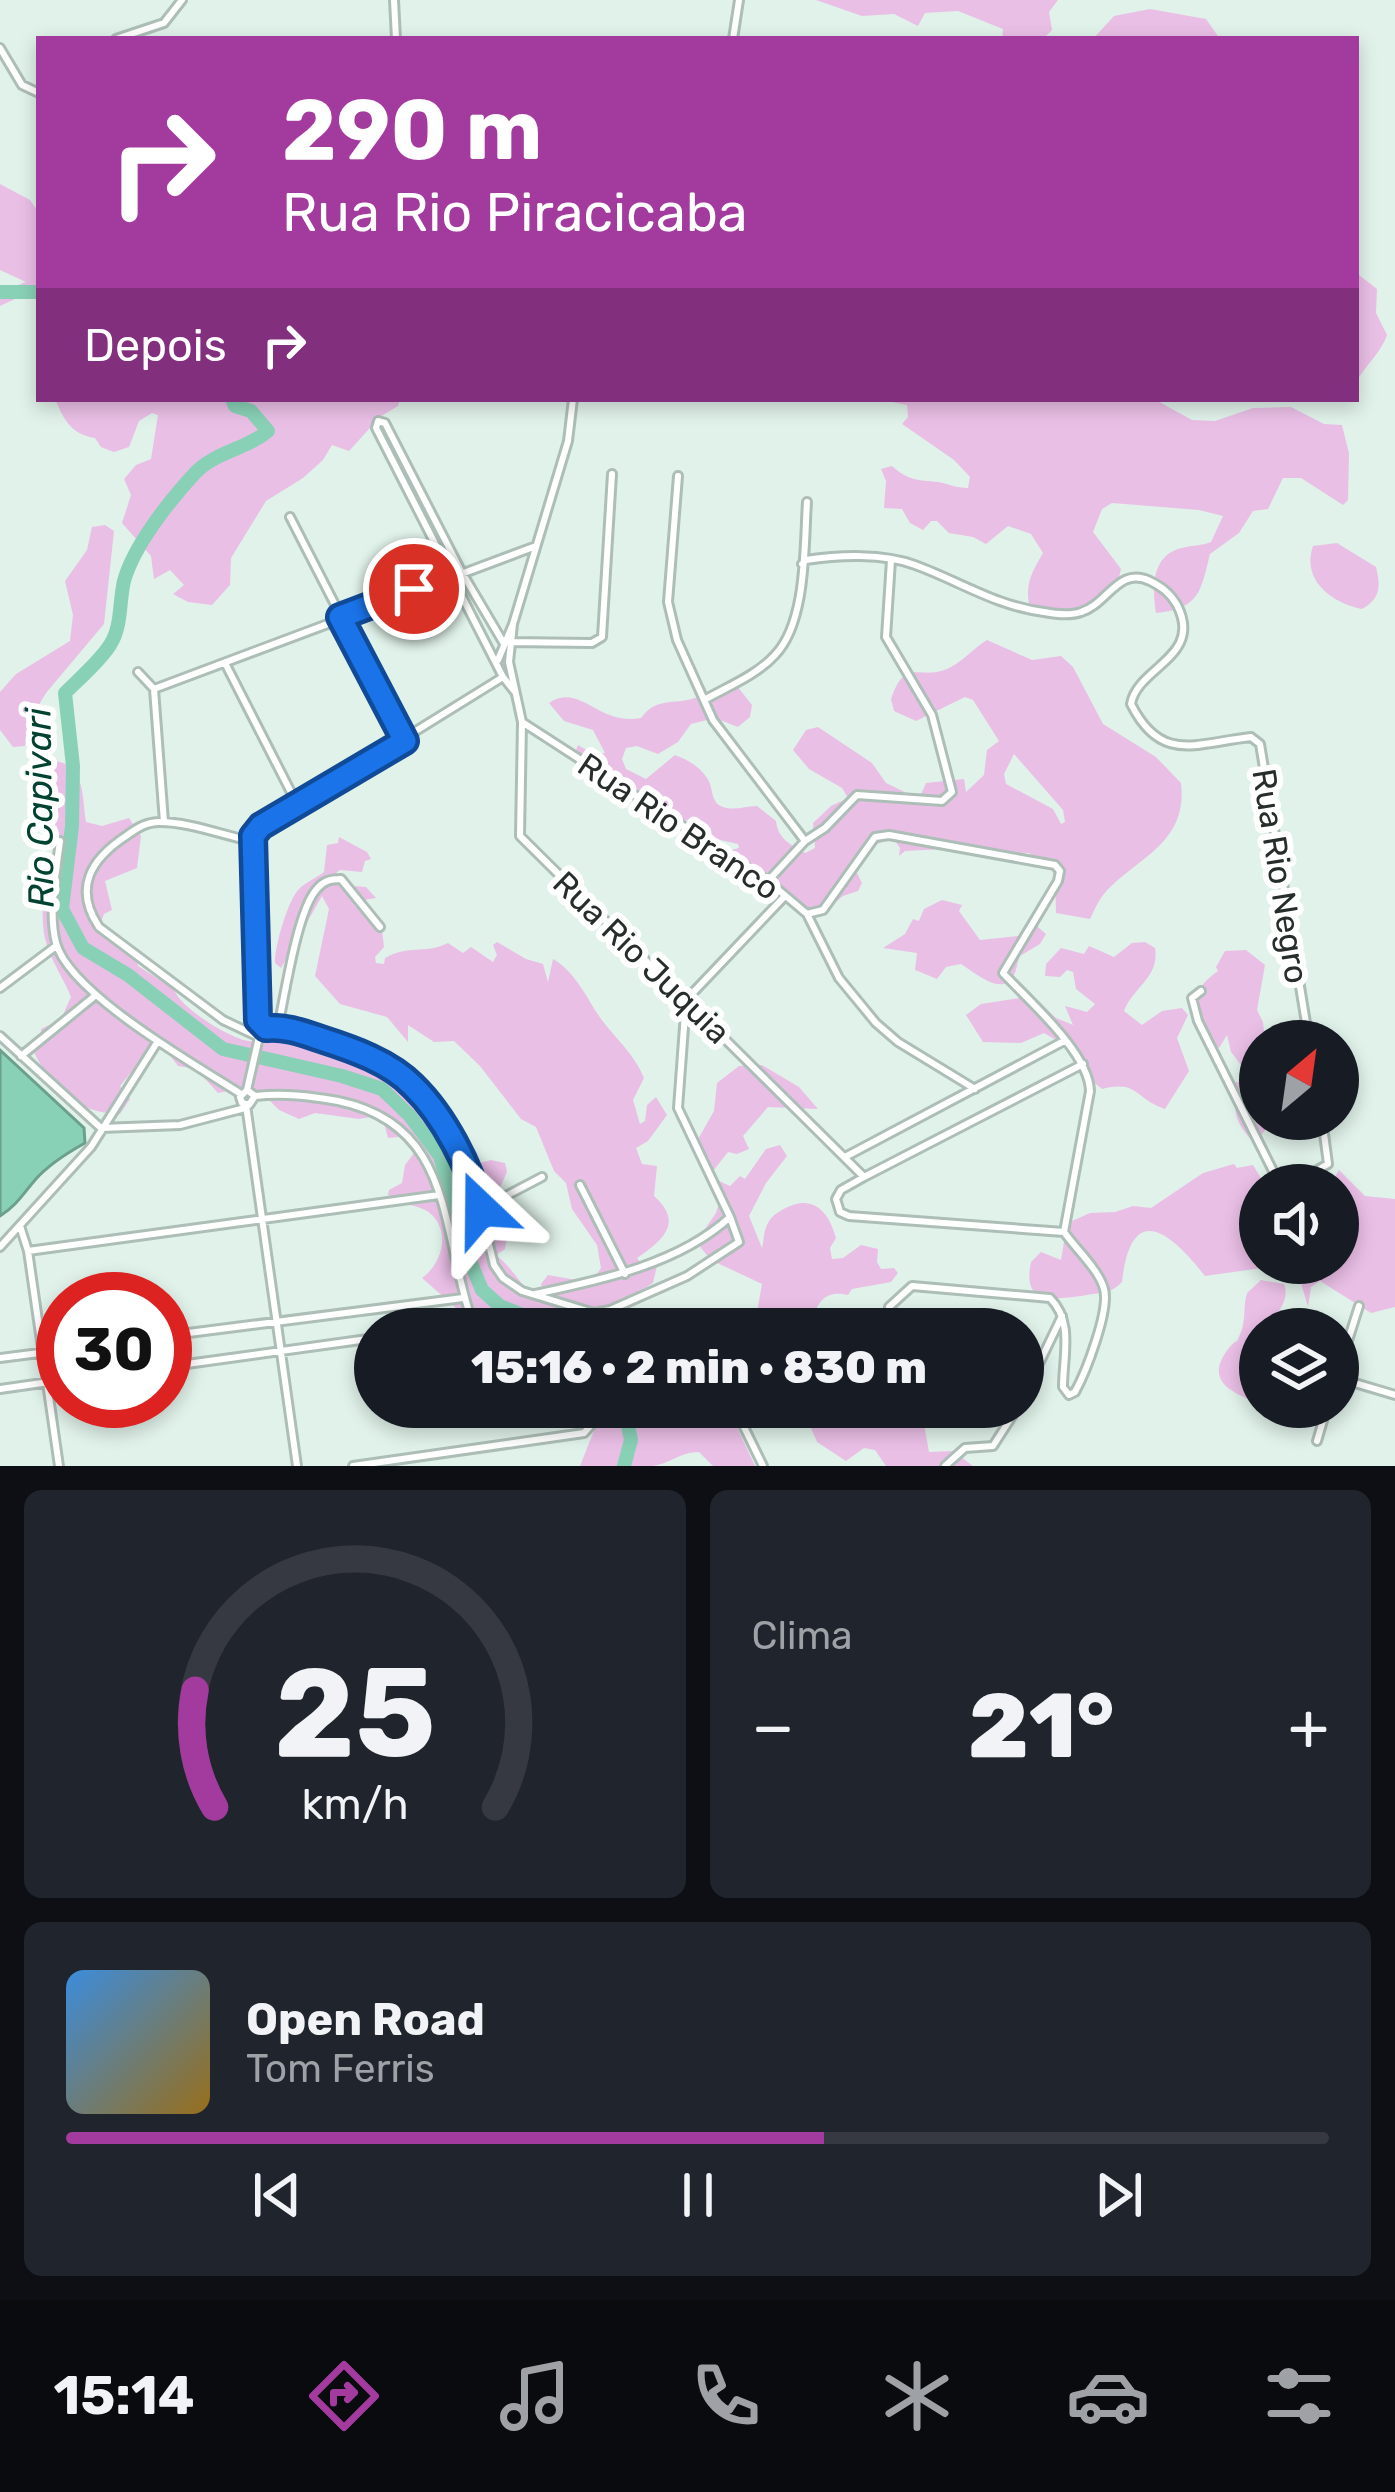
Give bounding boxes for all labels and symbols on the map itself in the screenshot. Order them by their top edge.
pin [363,538,465,640]
water label: Rio Capivari [16,706,63,909]
street label: Rua Rio Branco [571,745,787,908]
street label: Rua Rio Negro [1244,766,1317,986]
street label: Rua Rio Juquia [545,863,738,1052]
north arrow [1239,1020,1359,1140]
position arrow [418,1146,544,1272]
speed limit sign: 30 [36,1272,192,1428]

